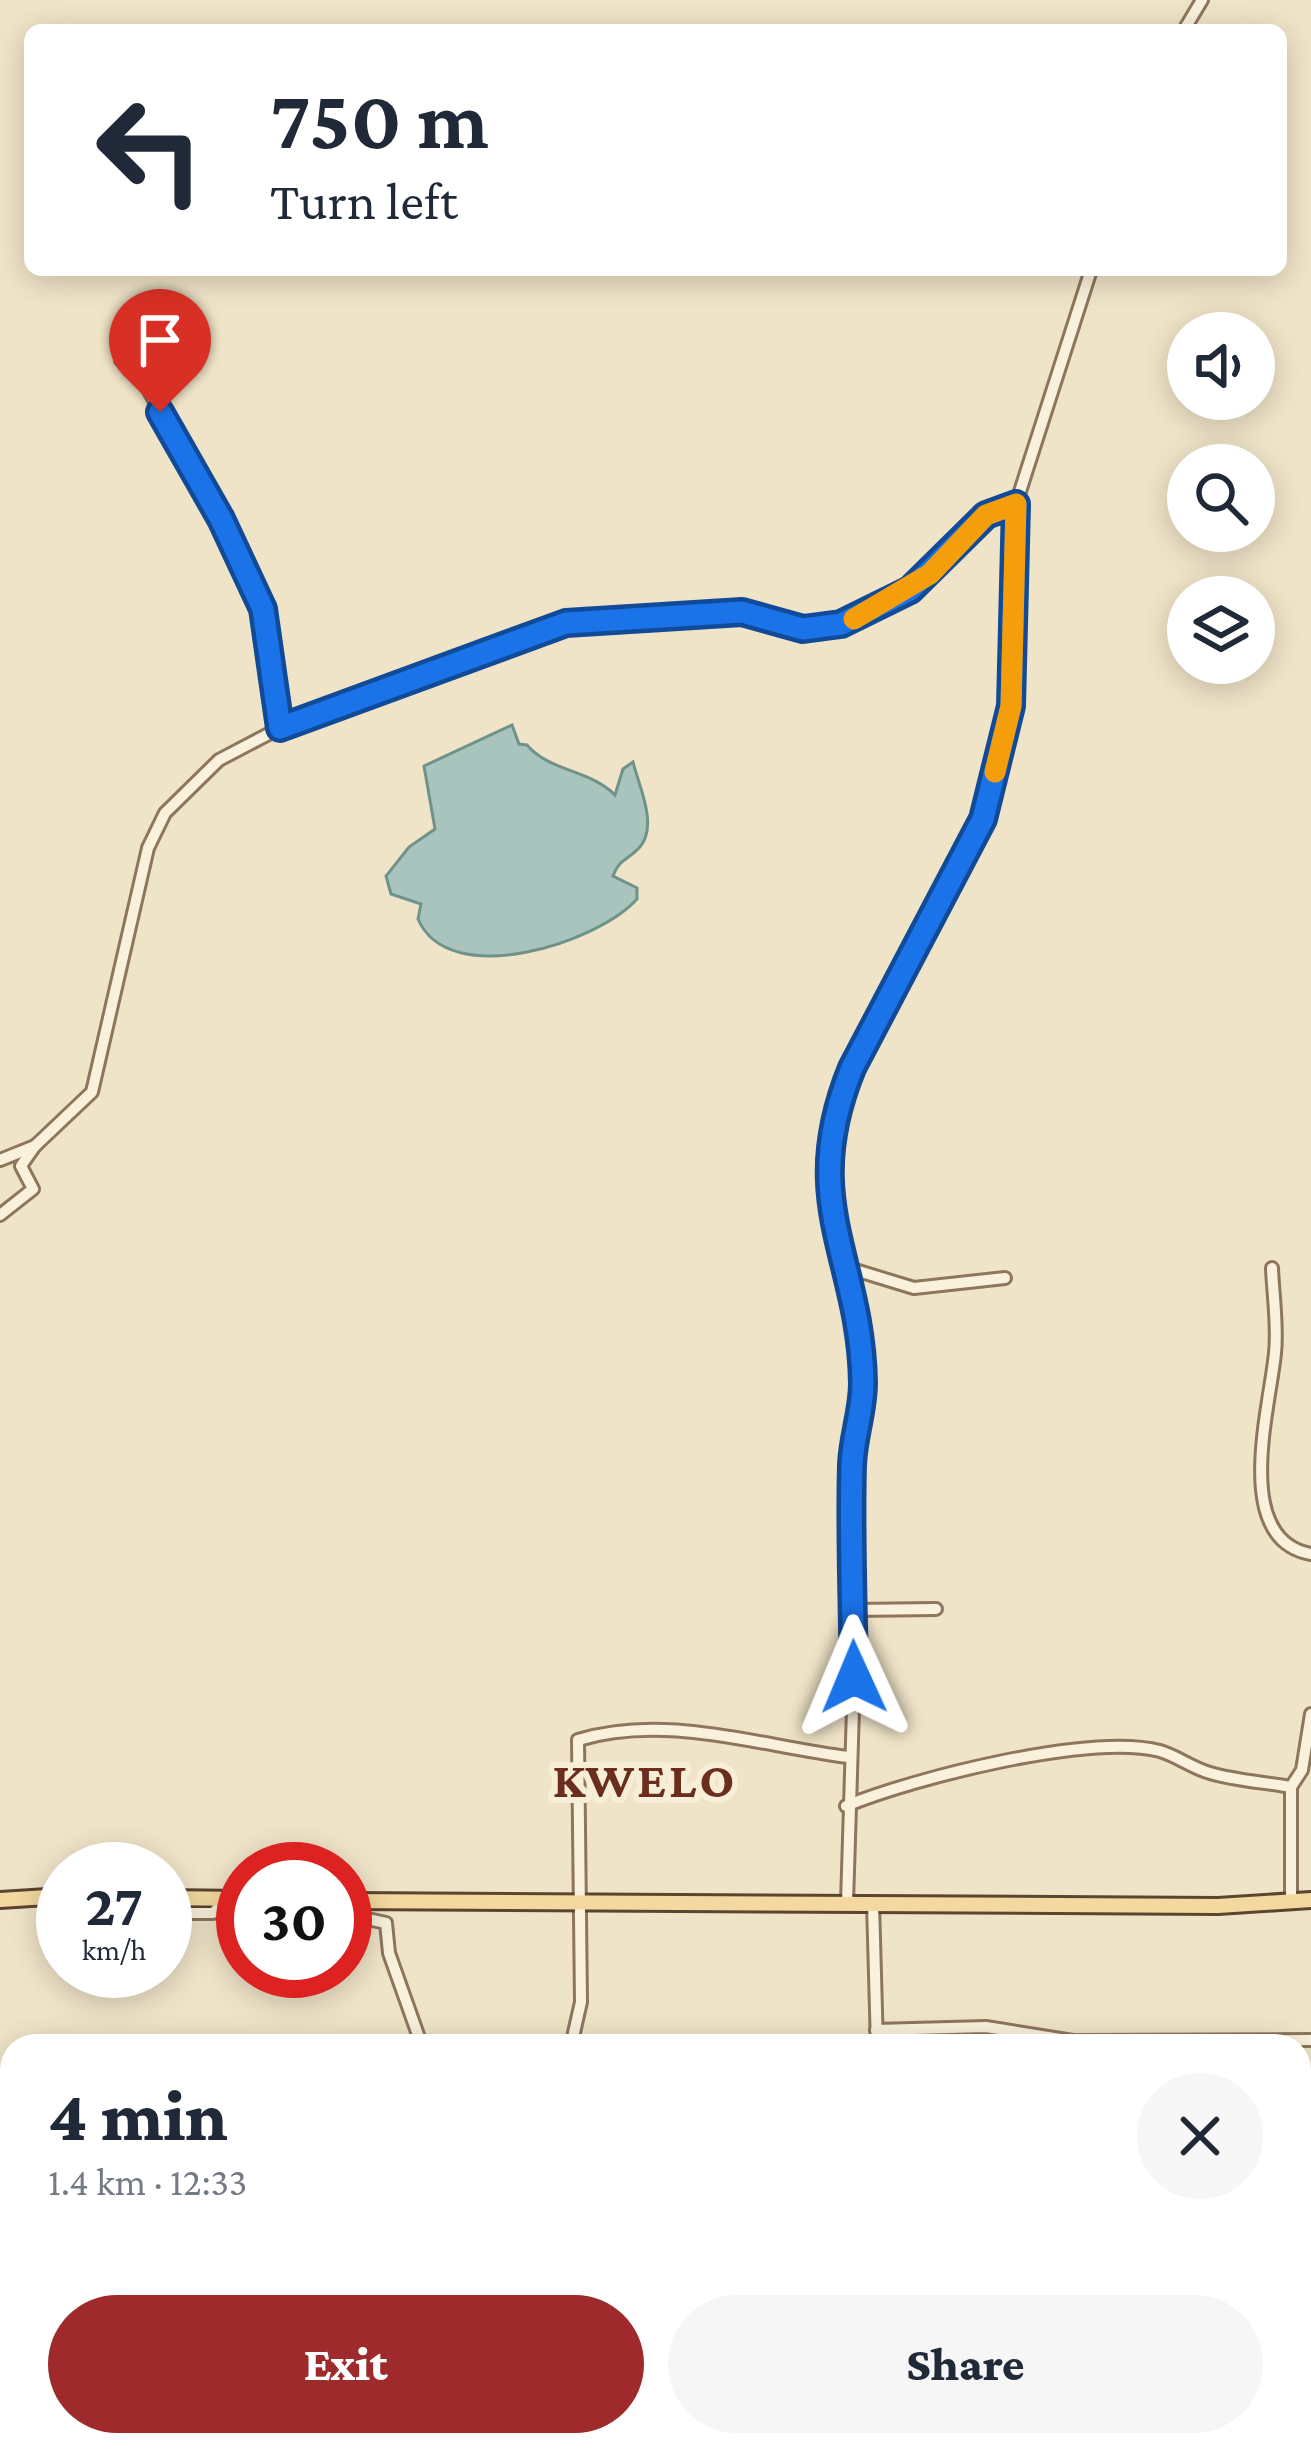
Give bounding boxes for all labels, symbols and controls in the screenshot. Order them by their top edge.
icon: left [72,72,228,228]
text: 750 m [270,73,489,166]
text: Turn left [270,171,458,231]
pin [109,289,211,412]
icon: arrive [127,307,193,373]
map controls [1167,312,1275,684]
button: sound [1167,312,1275,420]
button: search [1167,444,1275,552]
button: layers [1167,576,1275,684]
position arrow [791,1614,917,1740]
district label: KWELO [553,1751,737,1808]
speed limit sign: 30 [216,1842,372,1998]
text: 27 [85,1871,143,1938]
text: km/h [82,1933,146,1966]
button: close [1137,2073,1263,2199]
text: 4 min [48,2075,228,2155]
text: 1.4 km · 12:33 [48,2160,247,2203]
button: Exit [48,2295,644,2433]
button: Share [668,2295,1263,2433]

